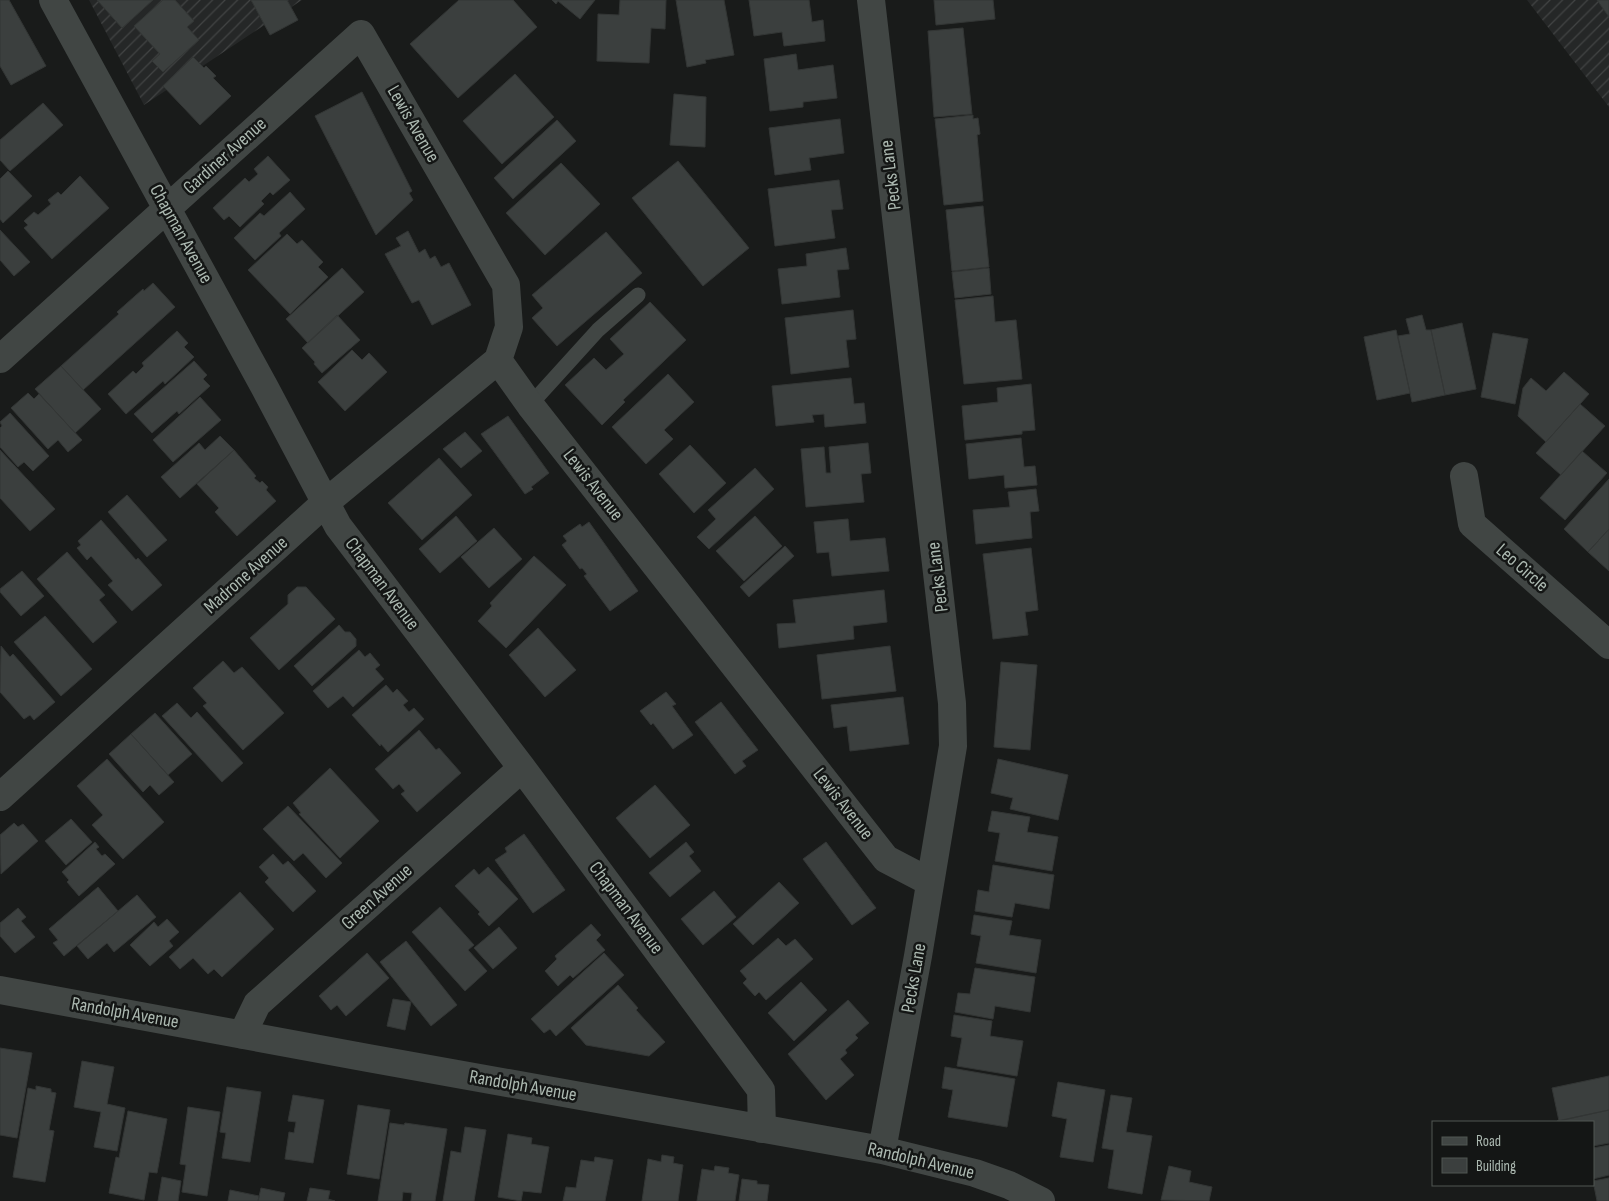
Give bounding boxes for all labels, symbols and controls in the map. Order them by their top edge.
street label: Lewis Avenue [382,81,444,167]
street label: Gardiner Avenue [179,113,271,199]
street label: Pecks Lane [875,139,907,211]
street label: Chapman Avenue [144,180,218,288]
street label: Lewis Avenue [558,444,628,526]
street label: Madrone Avenue [199,531,293,619]
street label: Chapman Avenue [340,533,424,635]
street label: Leo Circle [1491,539,1553,597]
street label: Pecks Lane [922,541,954,613]
street label: Lewis Avenue [808,763,878,845]
street label: Chapman Avenue [584,857,668,959]
street label: Green Avenue [337,859,417,935]
street label: Pecks Lane [897,941,931,1015]
street label: Randolph Avenue [69,992,181,1034]
street label: Randolph Avenue [467,1065,579,1107]
legend [1432,1121,1594,1186]
text: Road [1476,1132,1501,1151]
street label: Randolph Avenue [865,1138,977,1184]
text: Building [1476,1157,1516,1176]

